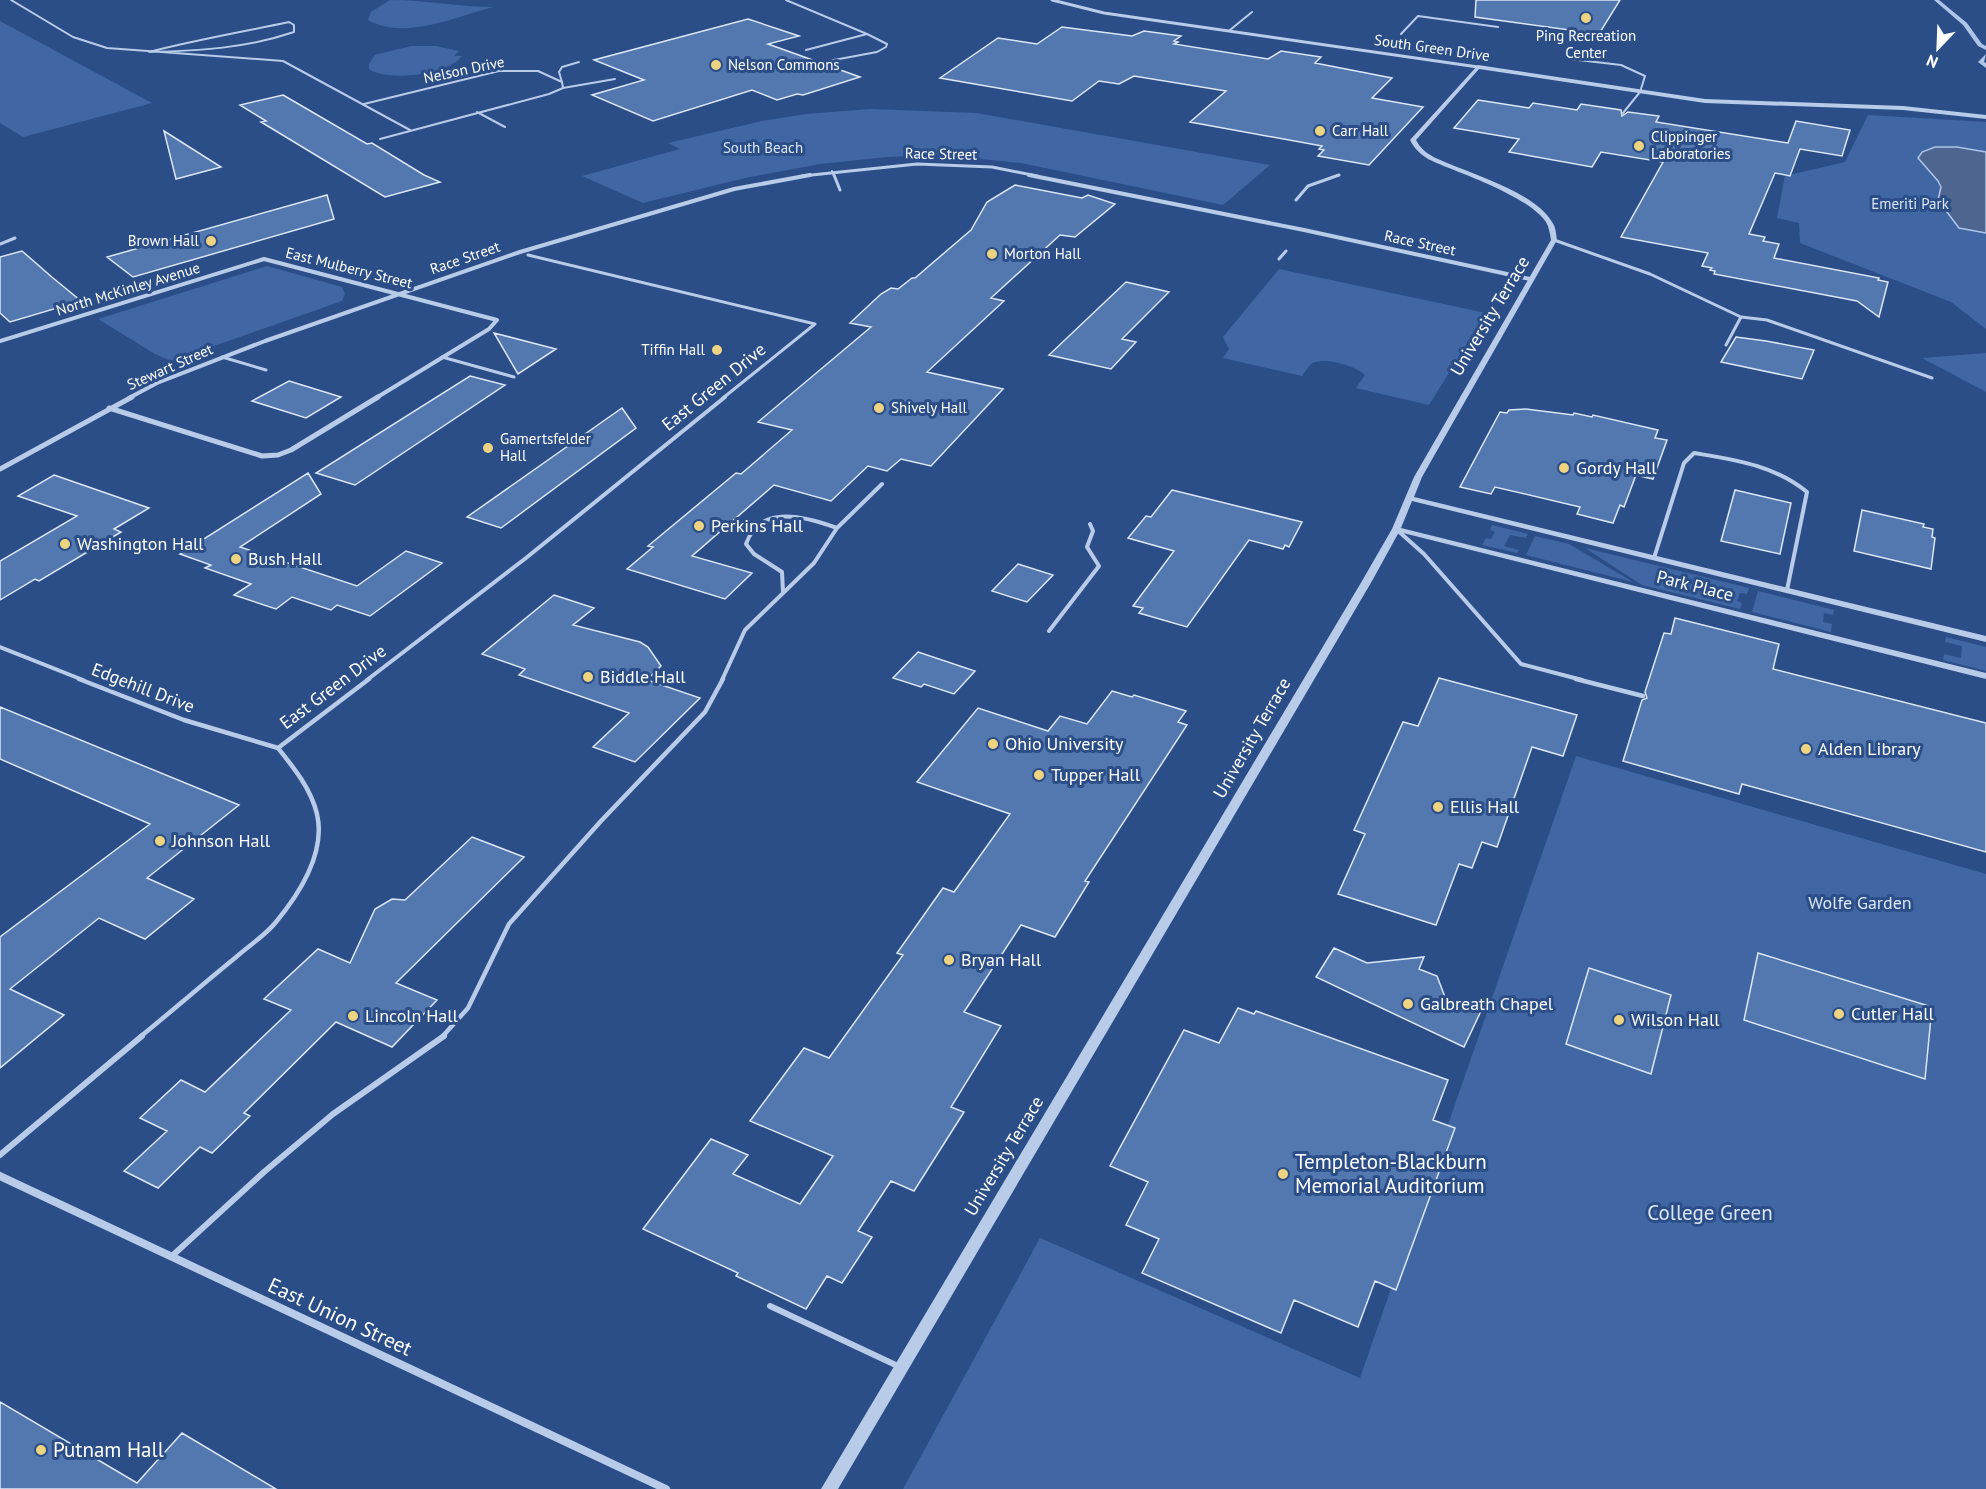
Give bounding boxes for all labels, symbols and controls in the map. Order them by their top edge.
marker: Ping Recreation Center [1579,11,1593,25]
north arrow [1908,18,1968,78]
place label: Ping Recreation Center [1536,26,1636,62]
street label: South Green Drive [1373,30,1491,65]
text: N [1923,51,1941,73]
street label: Nelson Drive [422,52,506,87]
place label: Nelson Commons [728,55,840,74]
marker: Nelson Commons [709,58,723,72]
place label: Carr Hall [1332,121,1389,140]
marker: Carr Hall [1313,124,1327,138]
place label: Clippinger Laboratories [1651,127,1731,163]
park label: South Beach [723,138,803,157]
marker: Clippinger Laboratories [1632,139,1646,153]
street label: Race Street [905,143,977,164]
park label: Emeriti Park [1871,194,1950,213]
street label: Race Street [1383,226,1458,259]
place label: Brown Hall [128,231,200,250]
marker: Brown Hall [204,234,218,248]
street label: Race Street [427,237,502,278]
street label: East Mulberry Street [284,243,414,292]
place label: Morton Hall [1004,244,1082,263]
marker: Morton Hall [985,247,999,261]
street label: University Terrace [1445,252,1534,380]
street label: North McKinley Avenue [54,258,202,319]
street label: East Green Drive [657,338,770,436]
street label: Stewart Street [124,339,216,394]
place label: Tiffin Hall [641,340,706,359]
marker: Tiffin Hall [710,343,724,357]
place label: Shively Hall [891,398,968,417]
marker: Shively Hall [872,401,886,415]
place label: Gamertsfelder Hall [500,429,591,465]
marker: Gamertsfelder Hall [481,441,495,455]
place label: Gordy Hall [1576,456,1657,479]
marker: Gordy Hall [1557,461,1571,475]
place label: Perkins Hall [711,514,804,537]
marker: Perkins Hall [692,519,706,533]
place label: Washington Hall [77,532,204,555]
marker: Washington Hall [58,537,72,551]
place label: Bush Hall [248,547,323,570]
marker: Bush Hall [229,552,243,566]
street label: Park Place [1654,565,1736,606]
street label: East Green Drive [275,639,390,734]
street label: Edgehill Drive [88,657,198,718]
place label: Biddle Hall [600,665,686,688]
marker: Biddle Hall [581,670,595,684]
street label: University Terrace [1208,673,1295,802]
place label: Ohio University [1005,732,1124,755]
marker: Ohio University [986,737,1000,751]
place label: Alden Library [1818,737,1921,760]
marker: Alden Library [1799,742,1813,756]
place label: Tupper Hall [1051,763,1141,786]
marker: Tupper Hall [1032,768,1046,782]
place label: Ellis Hall [1450,795,1520,818]
marker: Ellis Hall [1431,800,1445,814]
place label: Johnson Hall [171,829,271,852]
marker: Johnson Hall [153,834,167,848]
park label: Wolfe Garden [1808,891,1912,914]
place label: Bryan Hall [961,948,1042,971]
marker: Bryan Hall [942,953,956,967]
place label: Galbreath Chapel [1420,992,1554,1015]
marker: Galbreath Chapel [1401,997,1415,1011]
place label: Cutler Hall [1851,1002,1934,1025]
place label: Lincoln Hall [365,1004,459,1027]
marker: Cutler Hall [1832,1007,1846,1021]
place label: Wilson Hall [1631,1008,1720,1031]
marker: Lincoln Hall [346,1009,360,1023]
marker: Wilson Hall [1612,1013,1626,1027]
street label: University Terrace [959,1092,1048,1220]
place label: Templeton-Blackburn Memorial Auditorium [1295,1148,1487,1199]
marker: Templeton-Blackburn Memorial Auditorium [1276,1167,1290,1181]
park label: College Green [1647,1199,1773,1226]
street label: East Union Street [264,1271,417,1362]
place label: Putnam Hall [53,1436,164,1463]
marker: Putnam Hall [34,1443,48,1457]

